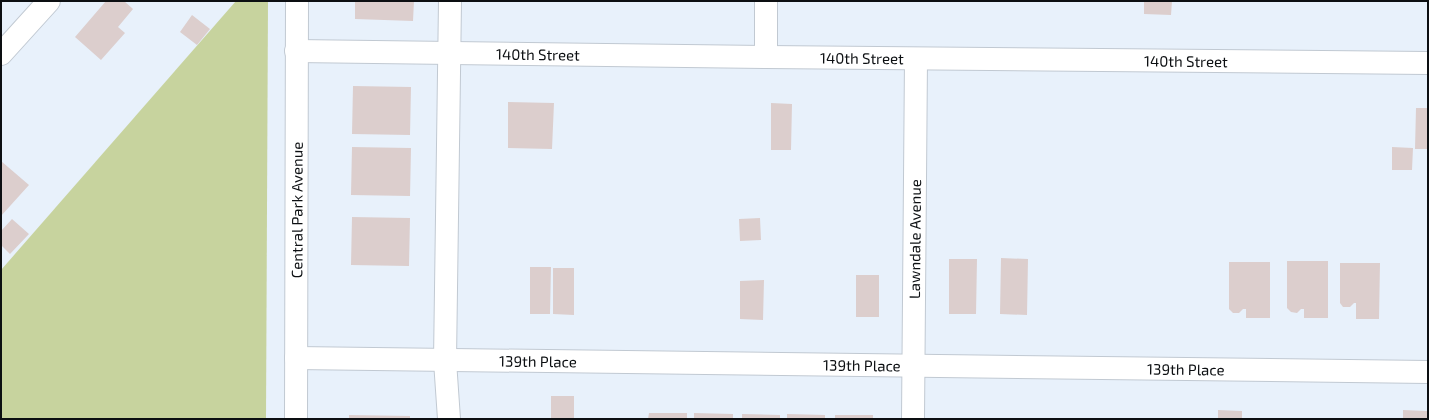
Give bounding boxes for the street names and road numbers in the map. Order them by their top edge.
street label: 140th Street [496,45,580,64]
street label: 140th Street [820,48,904,67]
street label: 140th Street [1144,51,1228,70]
street label: Central Park Avenue [287,142,306,278]
street label: Lawndale Avenue [905,179,924,299]
street label: 139th Place [499,352,577,370]
street label: 139th Place [823,356,901,374]
street label: 139th Place [1147,360,1225,378]

